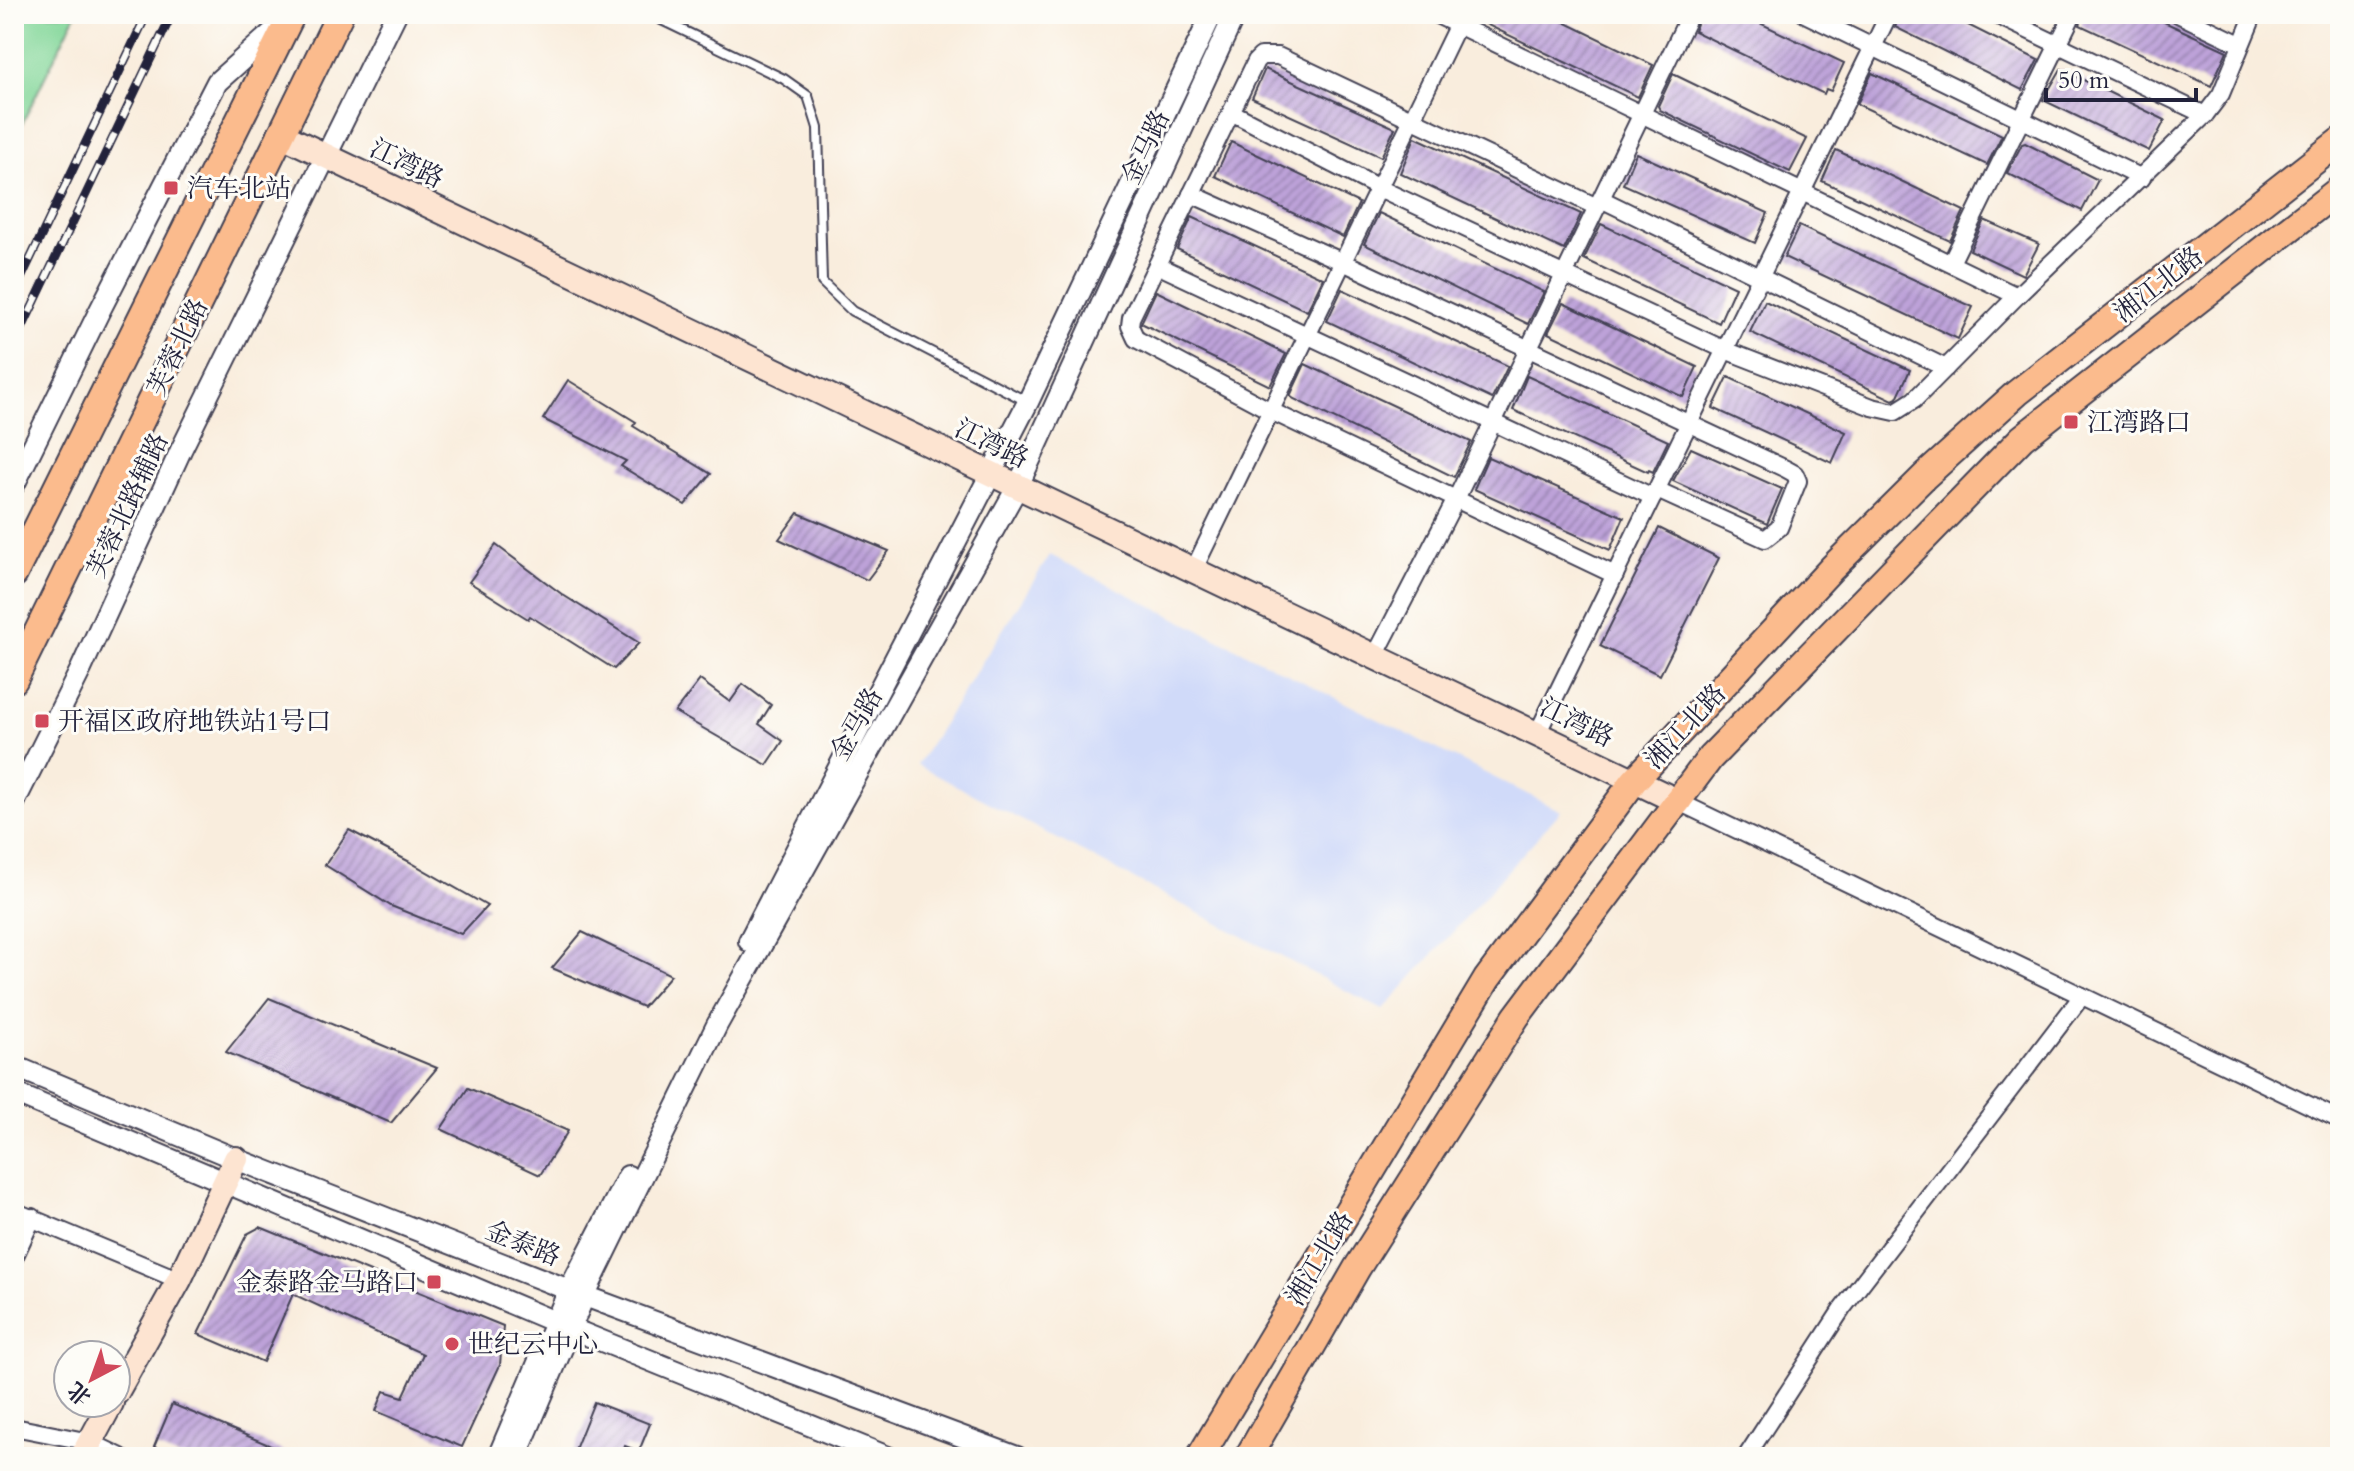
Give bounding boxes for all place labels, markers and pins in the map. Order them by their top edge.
place label: 汽车北站 [187,171,291,206]
marker: 汽车北站 [162,179,180,197]
place label: 江湾路口 [2087,405,2191,440]
marker: 江湾路口 [2062,413,2080,431]
place label: 开福区政府地铁站1号口 [58,704,331,739]
marker: 开福区政府地铁站1号口 [33,712,51,730]
place label: 金泰路金马路口 [236,1265,418,1300]
marker: 金泰路金马路口 [425,1273,443,1291]
place label: 世纪云中心 [468,1327,598,1362]
marker: 世纪云中心 [443,1335,461,1353]

